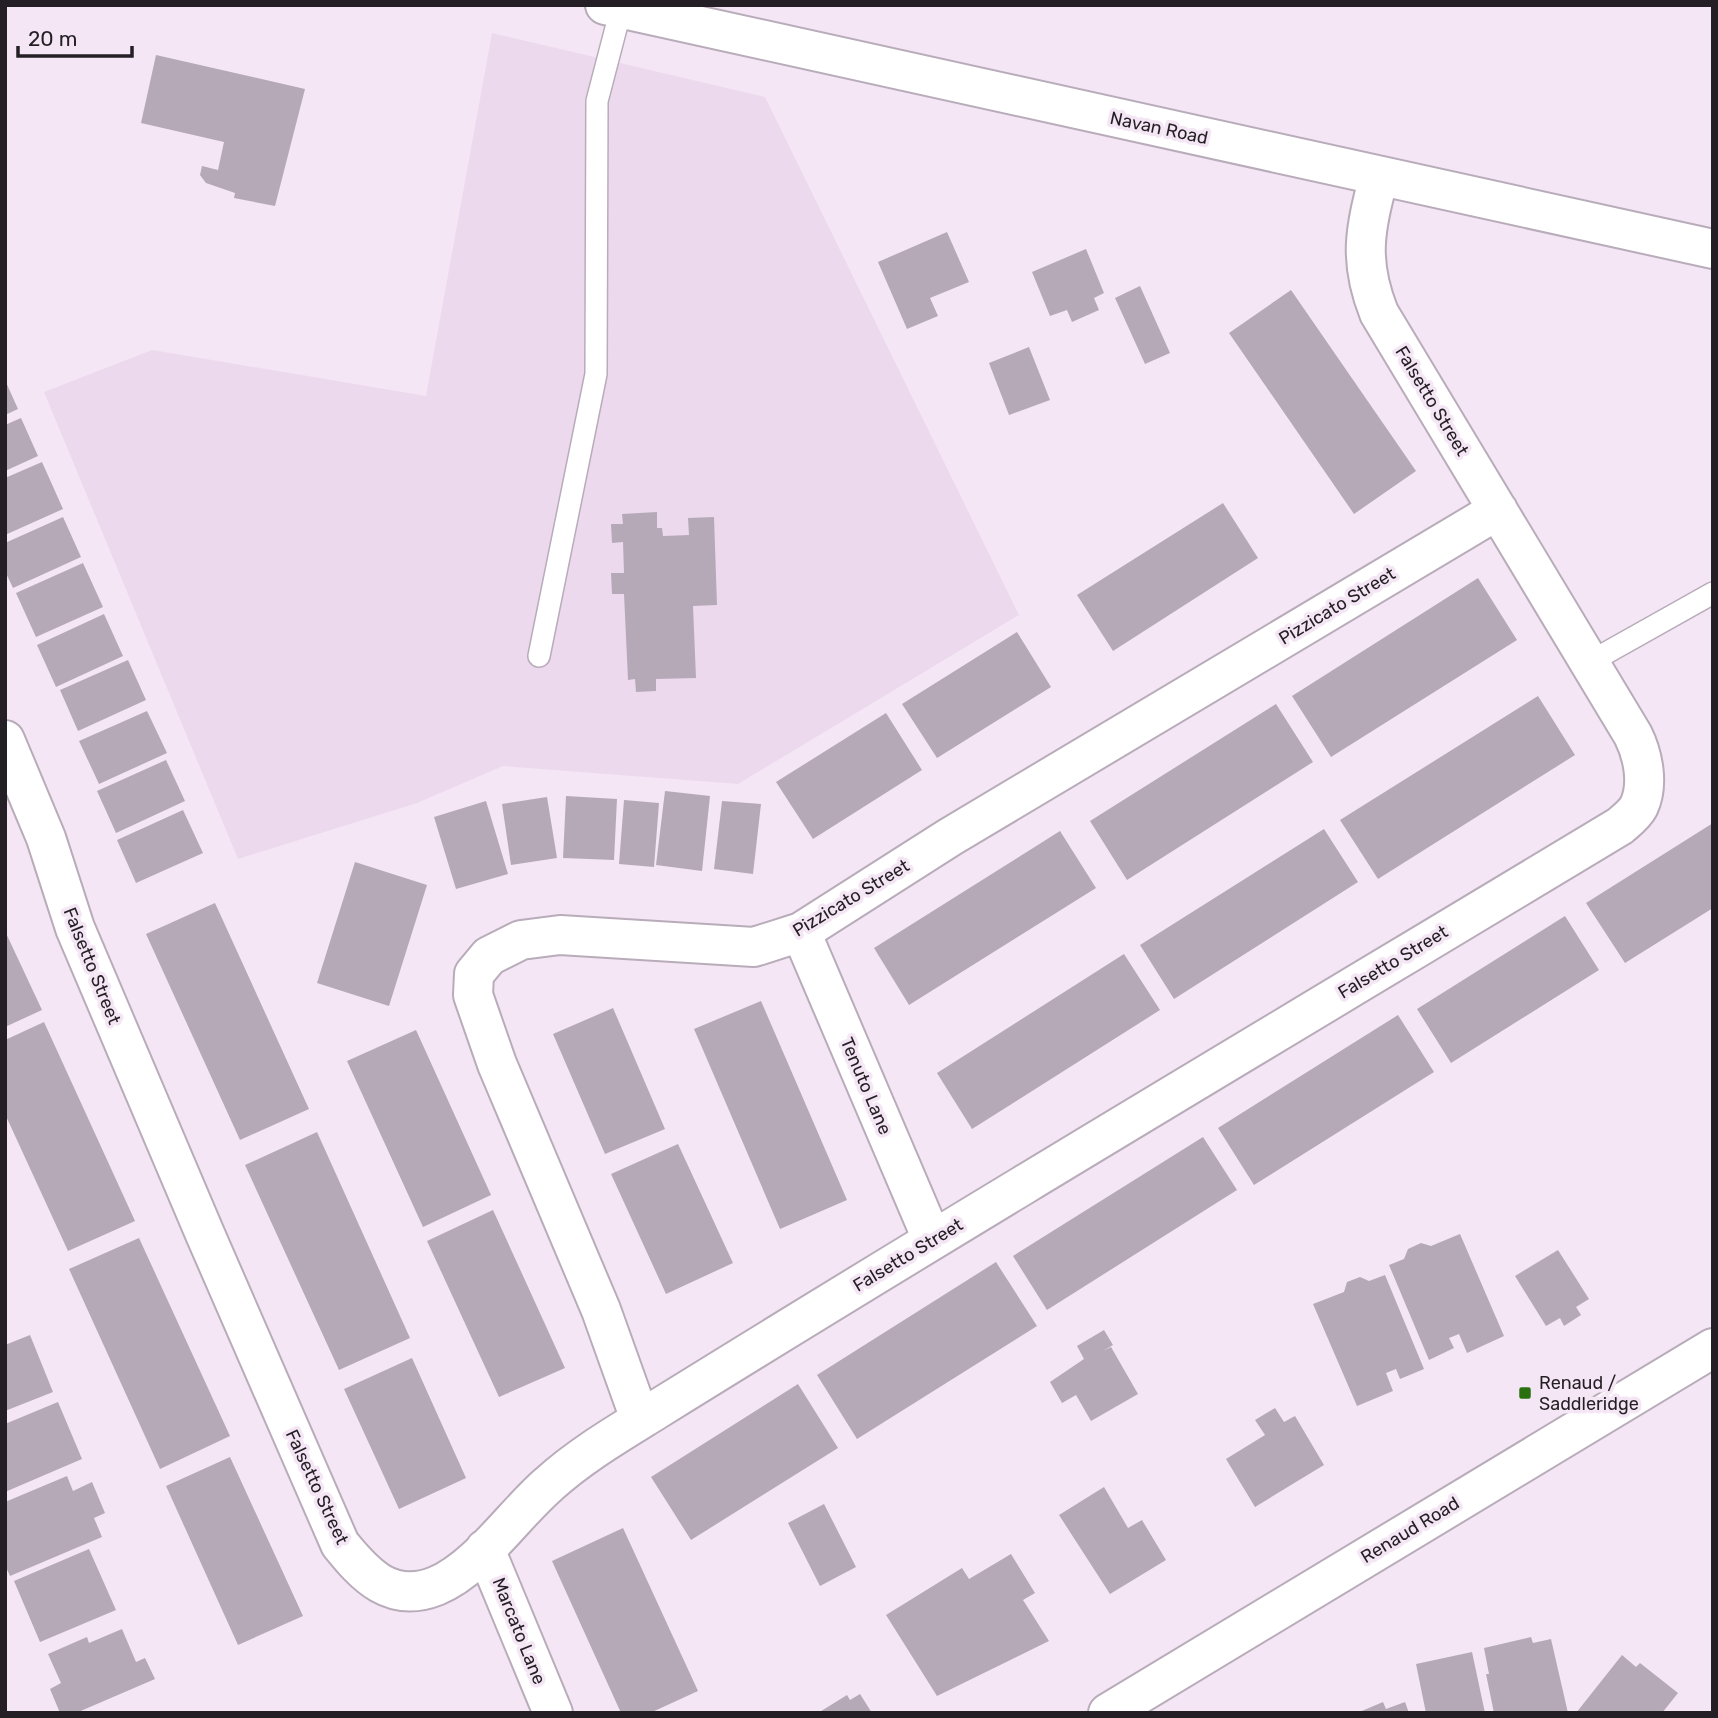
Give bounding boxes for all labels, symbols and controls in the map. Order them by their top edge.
scale bar [18,14,131,58]
text: 20 m [28,26,77,51]
street label: Navan Road [1108,107,1210,149]
street label: Falsetto Street [1391,342,1473,460]
street label: Pizzicato Street [1275,563,1399,649]
street label: Pizzicato Street [789,855,913,941]
street label: Falsetto Street [59,904,125,1028]
street label: Falsetto Street [1334,921,1452,1003]
street label: Tenuto Lane [836,1034,896,1138]
street label: Falsetto Street [849,1214,967,1296]
place label: Renaud / Saddleridge [1539,1372,1639,1415]
marker: Renaud / Saddleridge [1517,1385,1533,1401]
street label: Falsetto Street [281,1426,353,1548]
street label: Renaud Road [1357,1492,1463,1568]
street label: Marcato Lane [488,1574,550,1688]

